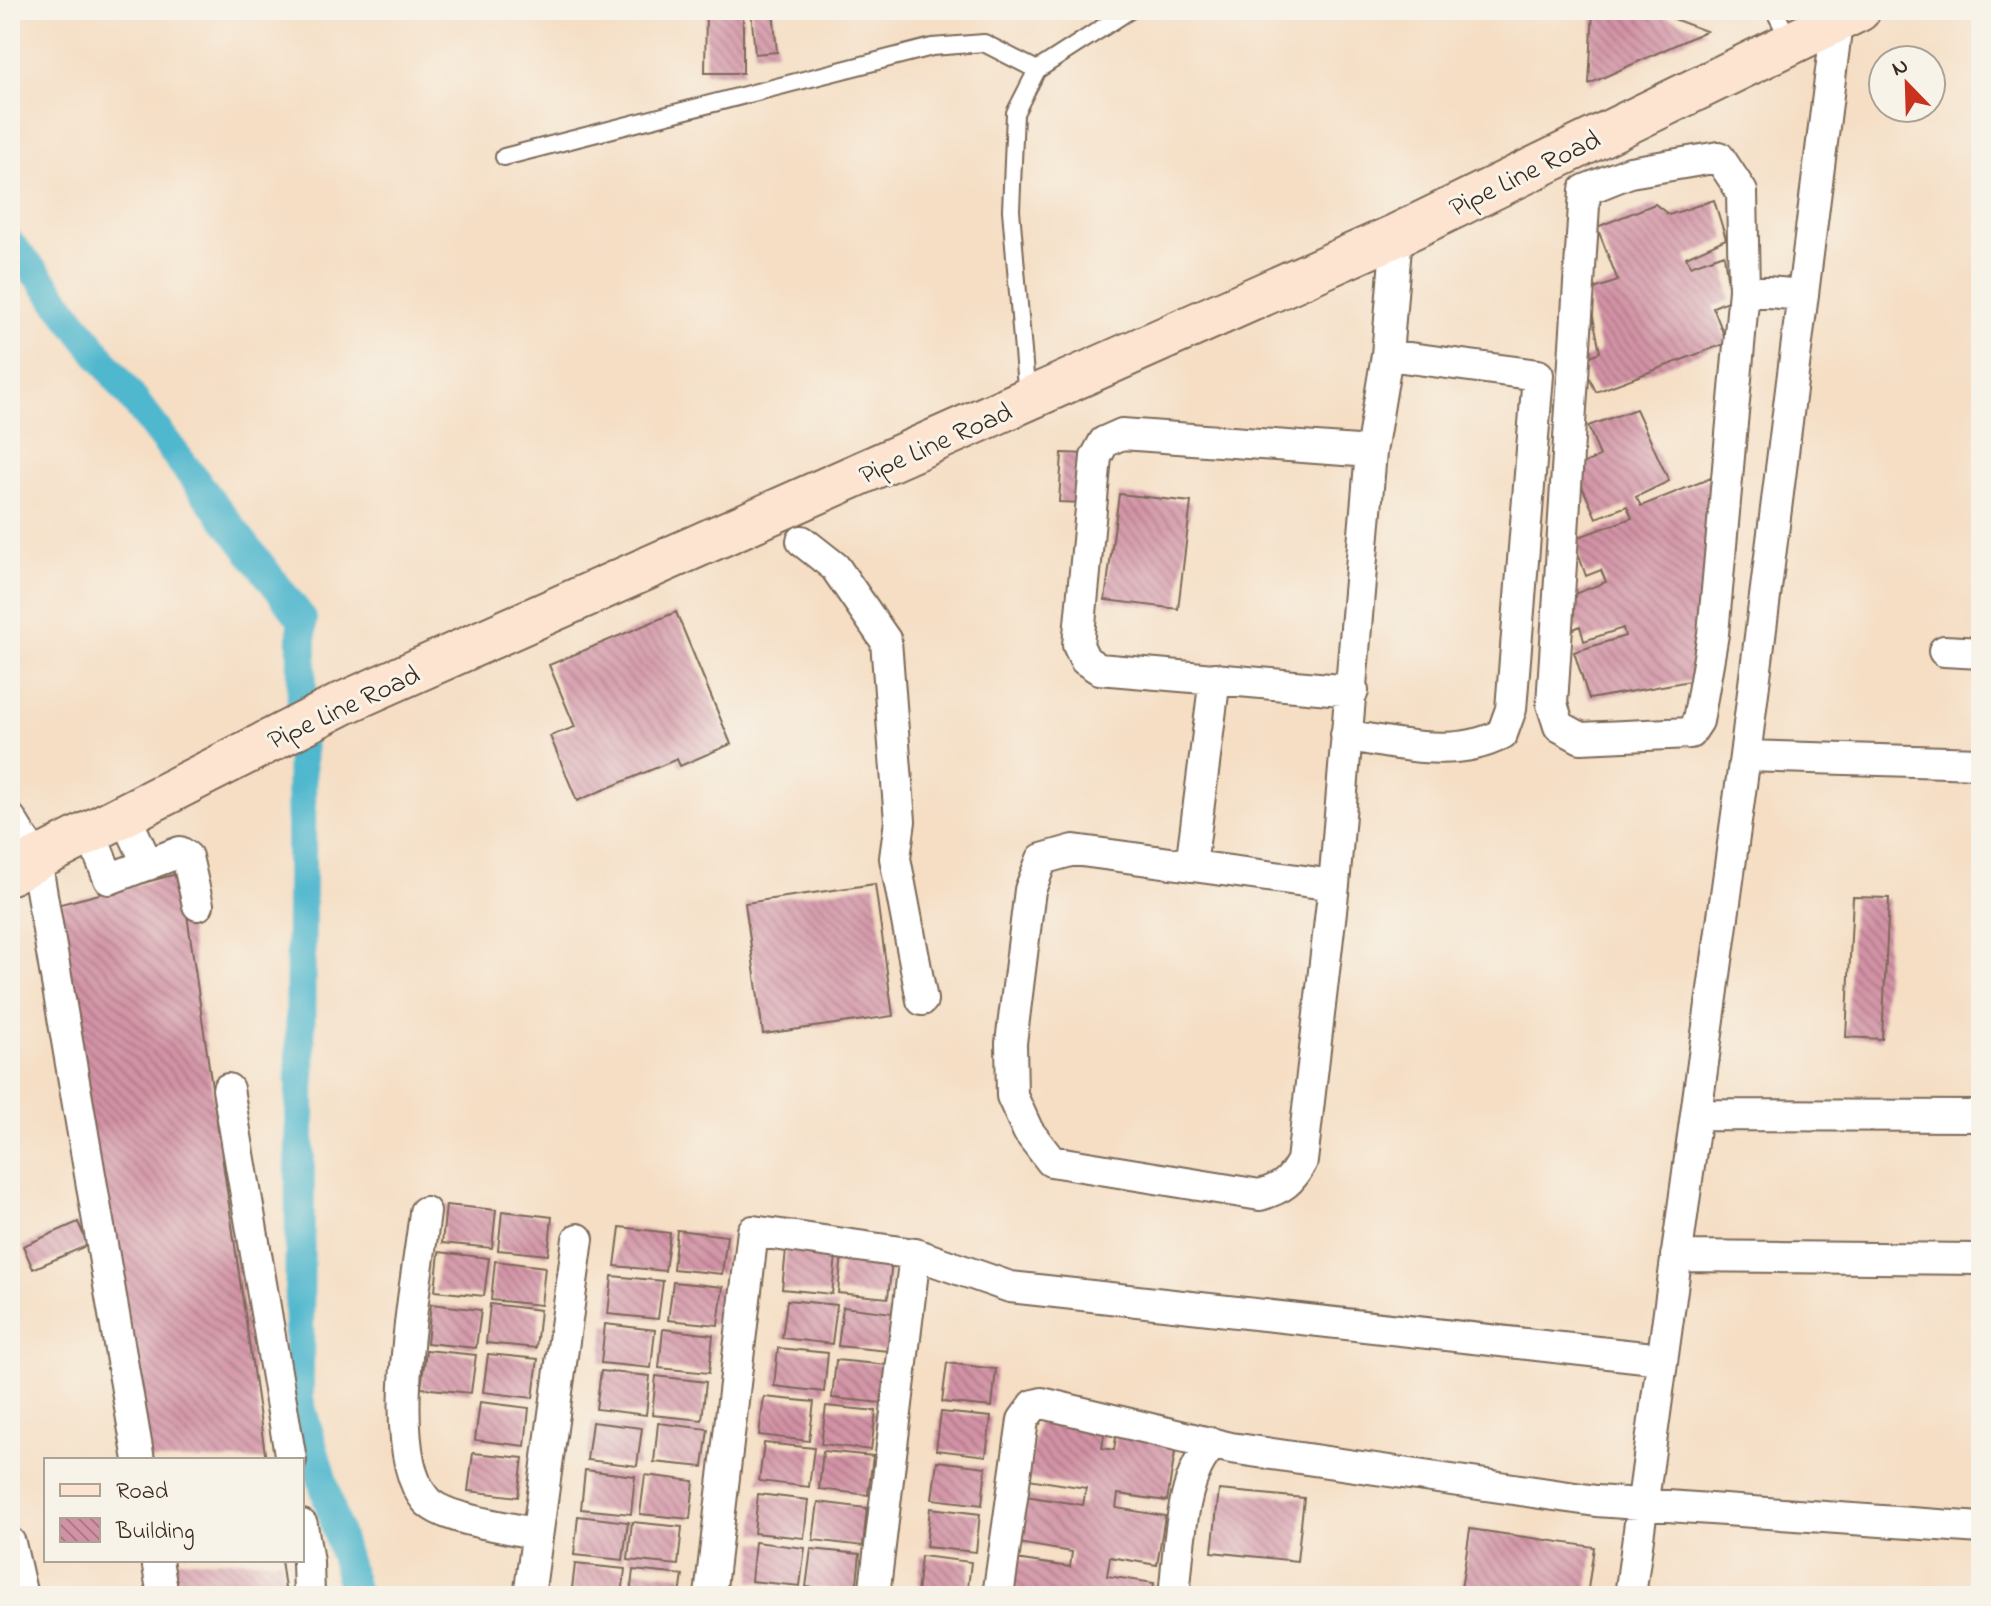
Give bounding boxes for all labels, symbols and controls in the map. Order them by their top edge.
north arrow [1867,44,1947,124]
text: N [1887,51,1913,86]
street label: Pipe Line Road [1443,121,1608,230]
street label: Pipe Line Road [853,393,1020,497]
street label: Pipe Line Road [261,656,428,762]
legend [44,1458,304,1562]
text: Road [116,1475,169,1510]
text: Building [115,1515,195,1550]

